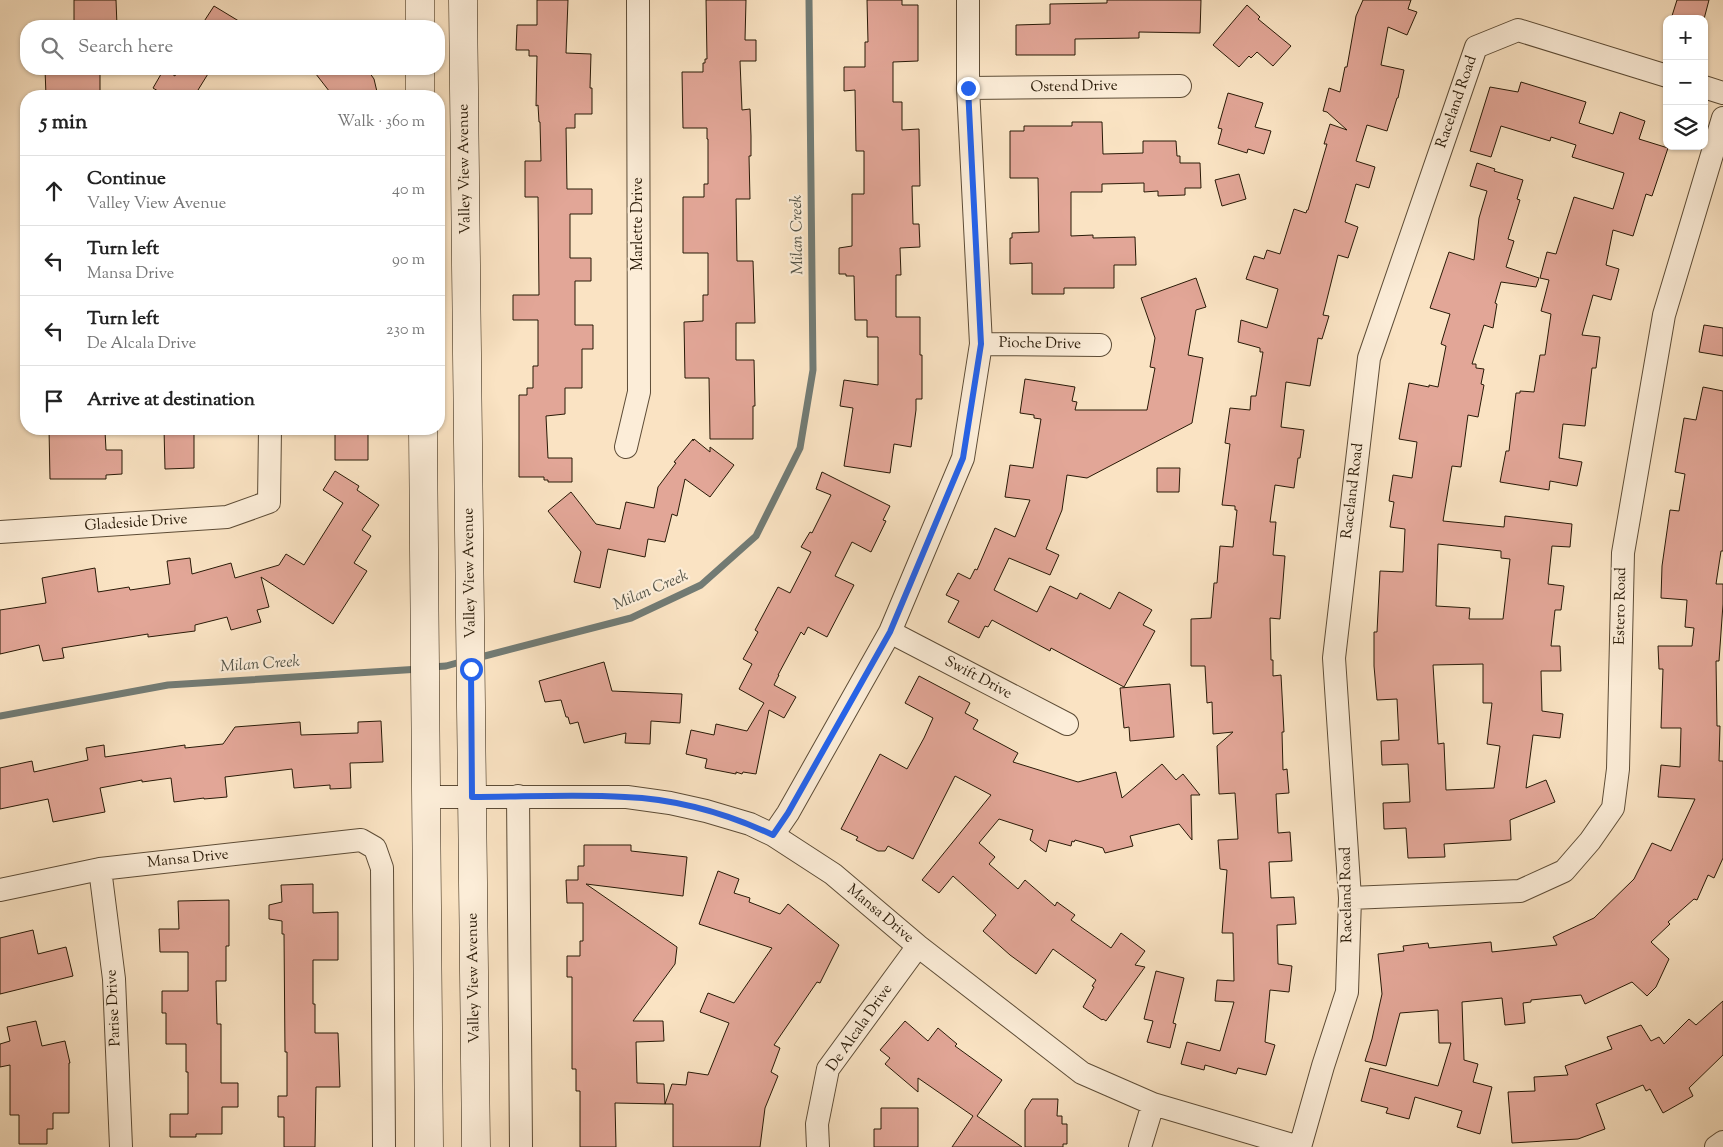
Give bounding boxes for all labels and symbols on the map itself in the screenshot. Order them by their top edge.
street label: Raceland Road [1431,53,1483,151]
street label: Ostend Drive [1030,76,1118,98]
route end [957,77,980,100]
street label: Valley View Avenue [453,104,477,234]
street label: Marlette Drive [628,177,649,271]
water label: Milan Creek [786,195,810,275]
street label: Pioche Drive [999,333,1081,355]
street label: Raceland Road [1337,441,1369,540]
street label: Valley View Avenue [458,508,482,638]
street label: Gladeside Drive [84,509,188,537]
water label: Milan Creek [610,565,692,617]
street label: Estero Road [1610,566,1632,645]
water label: Milan Creek [219,651,301,679]
street label: Swift Drive [940,651,1016,705]
route start [460,658,483,681]
street label: Mansa Drive [146,844,230,874]
street label: Raceland Road [1336,846,1358,943]
street label: Mansa Drive [842,880,918,948]
street label: Valley View Avenue [462,913,486,1043]
street label: Parise Drive [101,969,127,1047]
street label: De Alcala Drive [822,980,898,1076]

